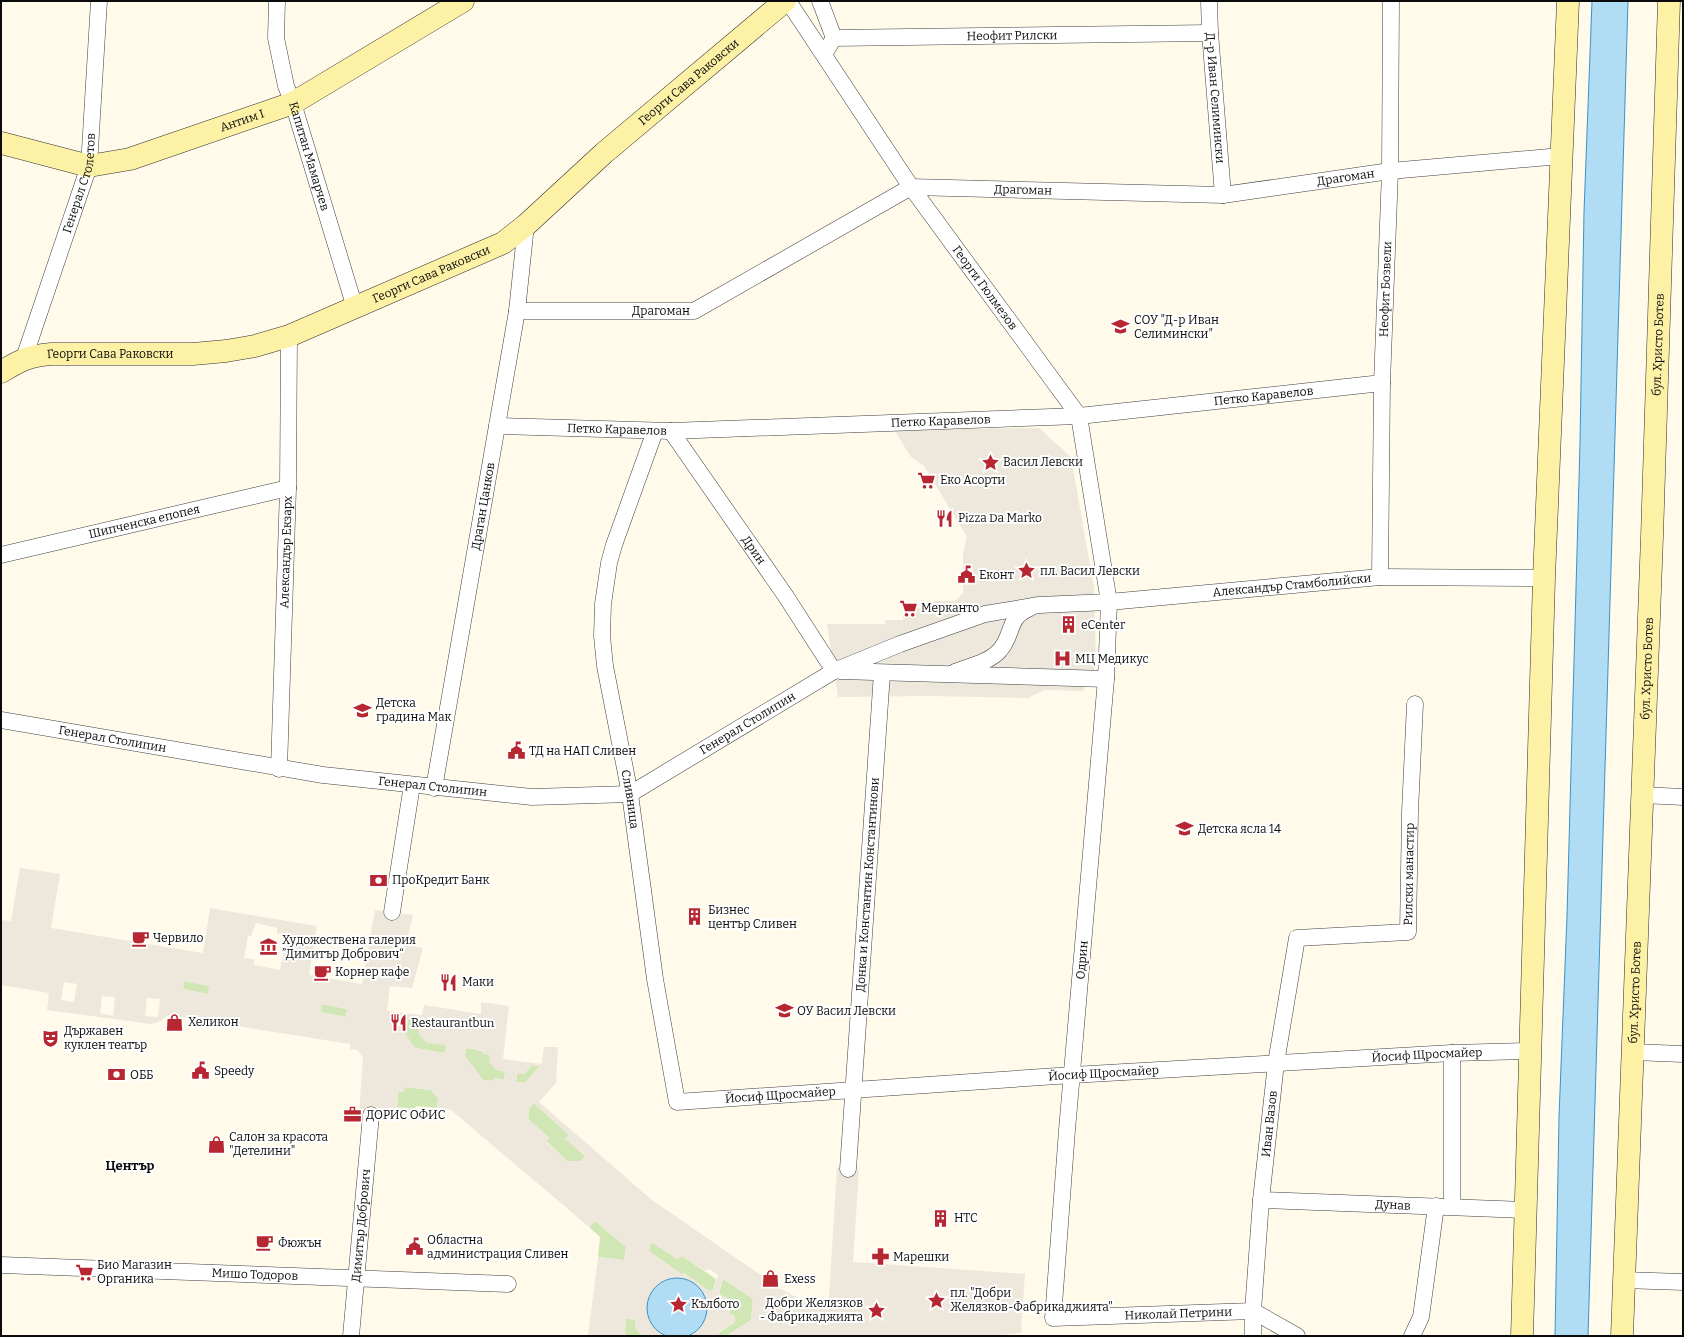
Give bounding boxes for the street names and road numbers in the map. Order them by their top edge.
street label: Неофит Рилски [967,28,1058,43]
street label: Д-р Иван Селимински [1203,32,1227,164]
street label: Георги Сава Раковски [636,36,742,128]
street label: Капитан Мамарчев [286,100,332,212]
street label: Антим I [218,106,266,135]
street label: Генерал Столетов [60,132,98,235]
street label: Драгоман [1316,166,1375,188]
street label: Драгоман [994,182,1052,198]
street label: Неофит Бозвели [1377,241,1394,337]
street label: Георги Сава Раковски [370,242,492,306]
street label: Георги Гюлмезов [950,243,1020,333]
street label: бул. Христо Ботев [1649,293,1667,396]
street label: Драгоман [632,304,690,318]
street label: Георги Сава Раковски [46,347,174,361]
street label: Петко Каравелов [1213,384,1314,408]
street label: Петко Каравелов [891,412,991,430]
street label: Петко Каравелов [567,421,667,438]
street label: Драган Цанков [469,461,498,551]
street label: Александър Екзарх [277,495,295,609]
street label: Шипченска епопея [87,502,202,541]
street label: Дрин [739,533,768,567]
street label: Александър Стамболийски [1212,571,1372,599]
street label: бул. Христо Ботев [1638,617,1656,720]
street label: Генерал Столипин [697,689,798,757]
street label: Генерал Столипин [57,723,167,755]
street label: Сливница [618,768,642,830]
street label: Генерал Столипин [378,774,488,799]
street label: Донка и Константин Константинови [853,777,882,992]
street label: Рилски манастир [1401,823,1417,925]
street label: Одрин [1073,940,1091,980]
street label: бул. Христо Ботев [1626,941,1644,1044]
street label: Йосиф Щросмайер [1371,1045,1483,1065]
street label: Йосиф Щросмайер [1048,1063,1159,1084]
street label: Йосиф Щросмайер [724,1084,836,1106]
street label: Иван Вазов [1259,1090,1280,1158]
street label: Димитър Добрович [349,1168,373,1283]
street label: Дунав [1375,1197,1411,1213]
street label: Мишо Тодоров [211,1266,299,1283]
street label: Николай Петрини [1124,1305,1232,1322]

